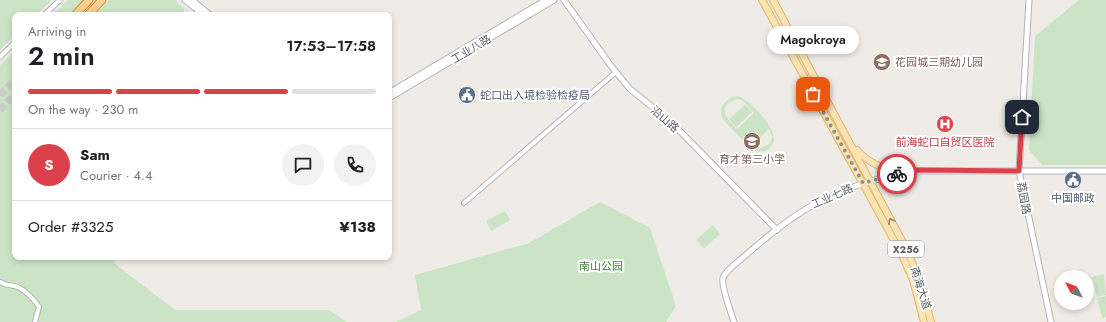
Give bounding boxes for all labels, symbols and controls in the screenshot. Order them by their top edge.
text: Arriving in [28,22,86,41]
callout: Magokroya [767,26,859,54]
text: Magokroya [780,30,846,49]
street label: 工业八路 [448,31,494,67]
text: 17:53–17:58 [286,35,376,57]
text: 2 min [28,37,95,75]
school or university icon: 花园城三期幼儿园 [872,52,892,72]
place label: 花园城三期幼儿园 [895,54,983,70]
pin [796,77,830,111]
icon: bag [802,83,824,105]
public building icon: 蛇口出入境检验检疫局 [457,85,477,105]
place label: 蛇口出入境检验检疫局 [480,87,590,103]
text: On the way · 230 m [28,100,138,119]
pin [1005,100,1039,134]
street label: 沿山路 [647,102,683,136]
icon: home [1011,106,1033,128]
hospital icon: 前海蛇口自贸区医院 [935,114,955,134]
school or university icon: 育才第三小学 [742,131,762,151]
place label: 前海蛇口自贸区医院 [896,134,995,150]
text: Sam [80,144,110,166]
button: chat [282,144,324,186]
button: phone [334,144,376,186]
place label: 育才第三小学 [719,151,785,167]
text: S [44,154,54,176]
courier [877,154,917,194]
icon: bike [886,163,908,185]
text: Courier · 4.4 [80,166,153,185]
public building icon: 中国邮政 [1063,170,1083,190]
street label: 工业七路 [809,180,855,212]
street label: 荔园路 [1013,180,1035,216]
place label: 中国邮政 [1051,190,1095,206]
text: Order #3325 [28,216,113,238]
text: ¥138 [340,216,376,238]
one-way arrow [889,218,896,225]
road number: X256 [888,241,924,257]
park label: 南山公园 [579,258,623,274]
street label: 南海大道 [907,265,935,311]
north arrow [1054,270,1094,310]
map controls [1054,270,1094,310]

